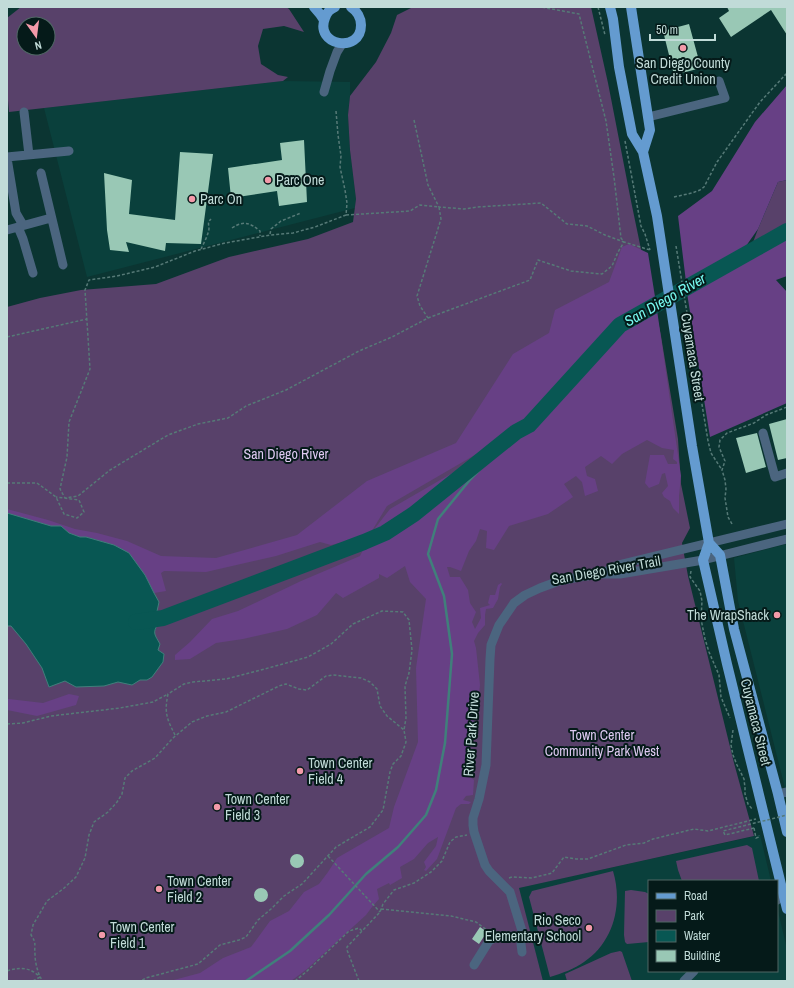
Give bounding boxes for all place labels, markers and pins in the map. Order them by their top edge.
marker: San Diego County Credit Union [678,43,688,53]
place label: San Diego County Credit Union [636,54,730,88]
place label: Parc One [276,171,325,189]
marker: Parc One [263,175,273,185]
place label: Parc On [200,190,242,208]
marker: Parc On [187,194,197,204]
place label: The WrapShack [687,606,769,624]
marker: The WrapShack [772,610,782,620]
place label: Town Center Field 4 [308,754,373,788]
marker: Town Center Field 4 [295,766,305,776]
place label: Town Center Field 3 [225,790,290,824]
marker: Town Center Field 3 [212,802,222,812]
place label: Town Center Field 2 [167,872,232,906]
marker: Town Center Field 2 [154,884,164,894]
place label: Rio Seco Elementary School [485,911,581,945]
place label: Town Center Field 1 [110,918,175,952]
marker: Rio Seco Elementary School [584,923,594,933]
marker: Town Center Field 1 [97,930,107,940]

